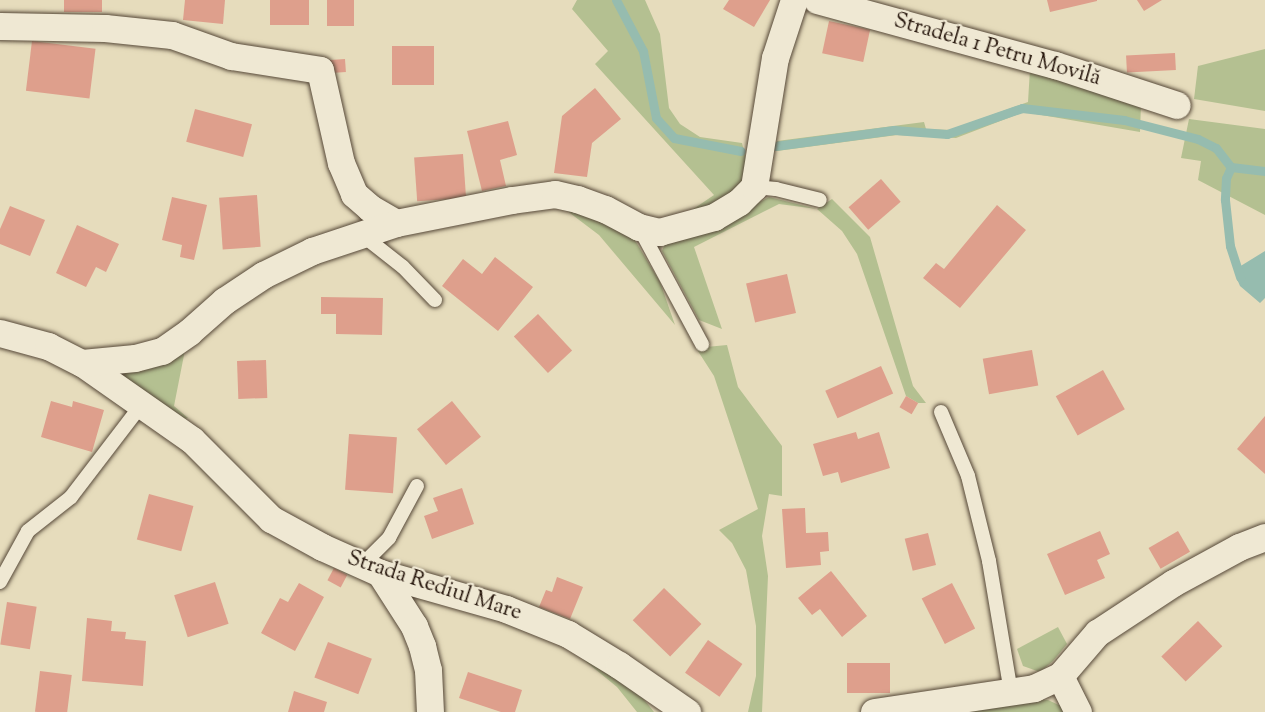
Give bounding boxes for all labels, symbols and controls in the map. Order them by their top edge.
street label: Stradela 1 Petru Movilă [890,9,1104,93]
street label: Strada Rediul Mare [343,546,525,628]

